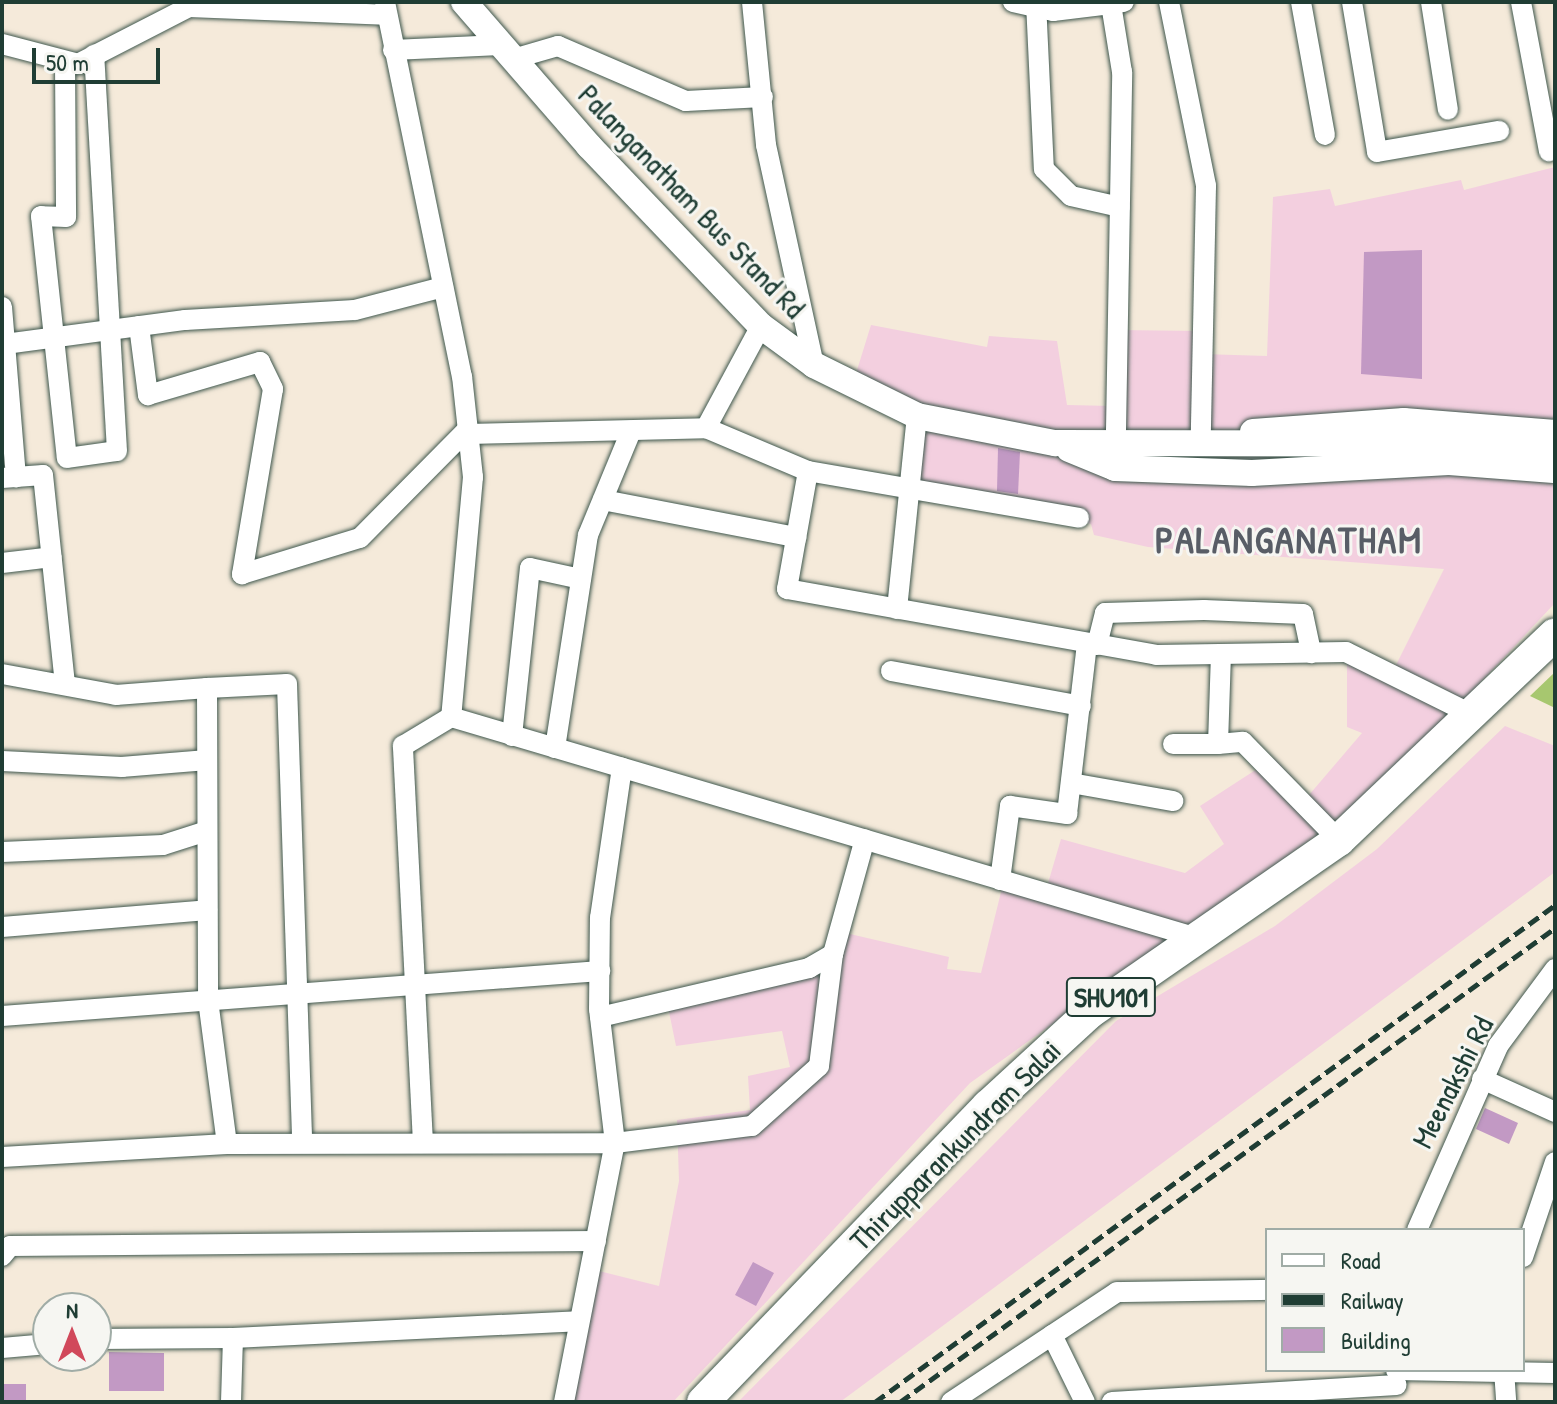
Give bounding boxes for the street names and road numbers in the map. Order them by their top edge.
street label: Palanganatham Bus Stand Rd [571,77,813,325]
road number: SHU101 [1065,973,1157,1021]
street label: Meenakshi Rd [1404,1010,1500,1154]
street label: Thirupparankundram Salai [842,1032,1068,1258]

